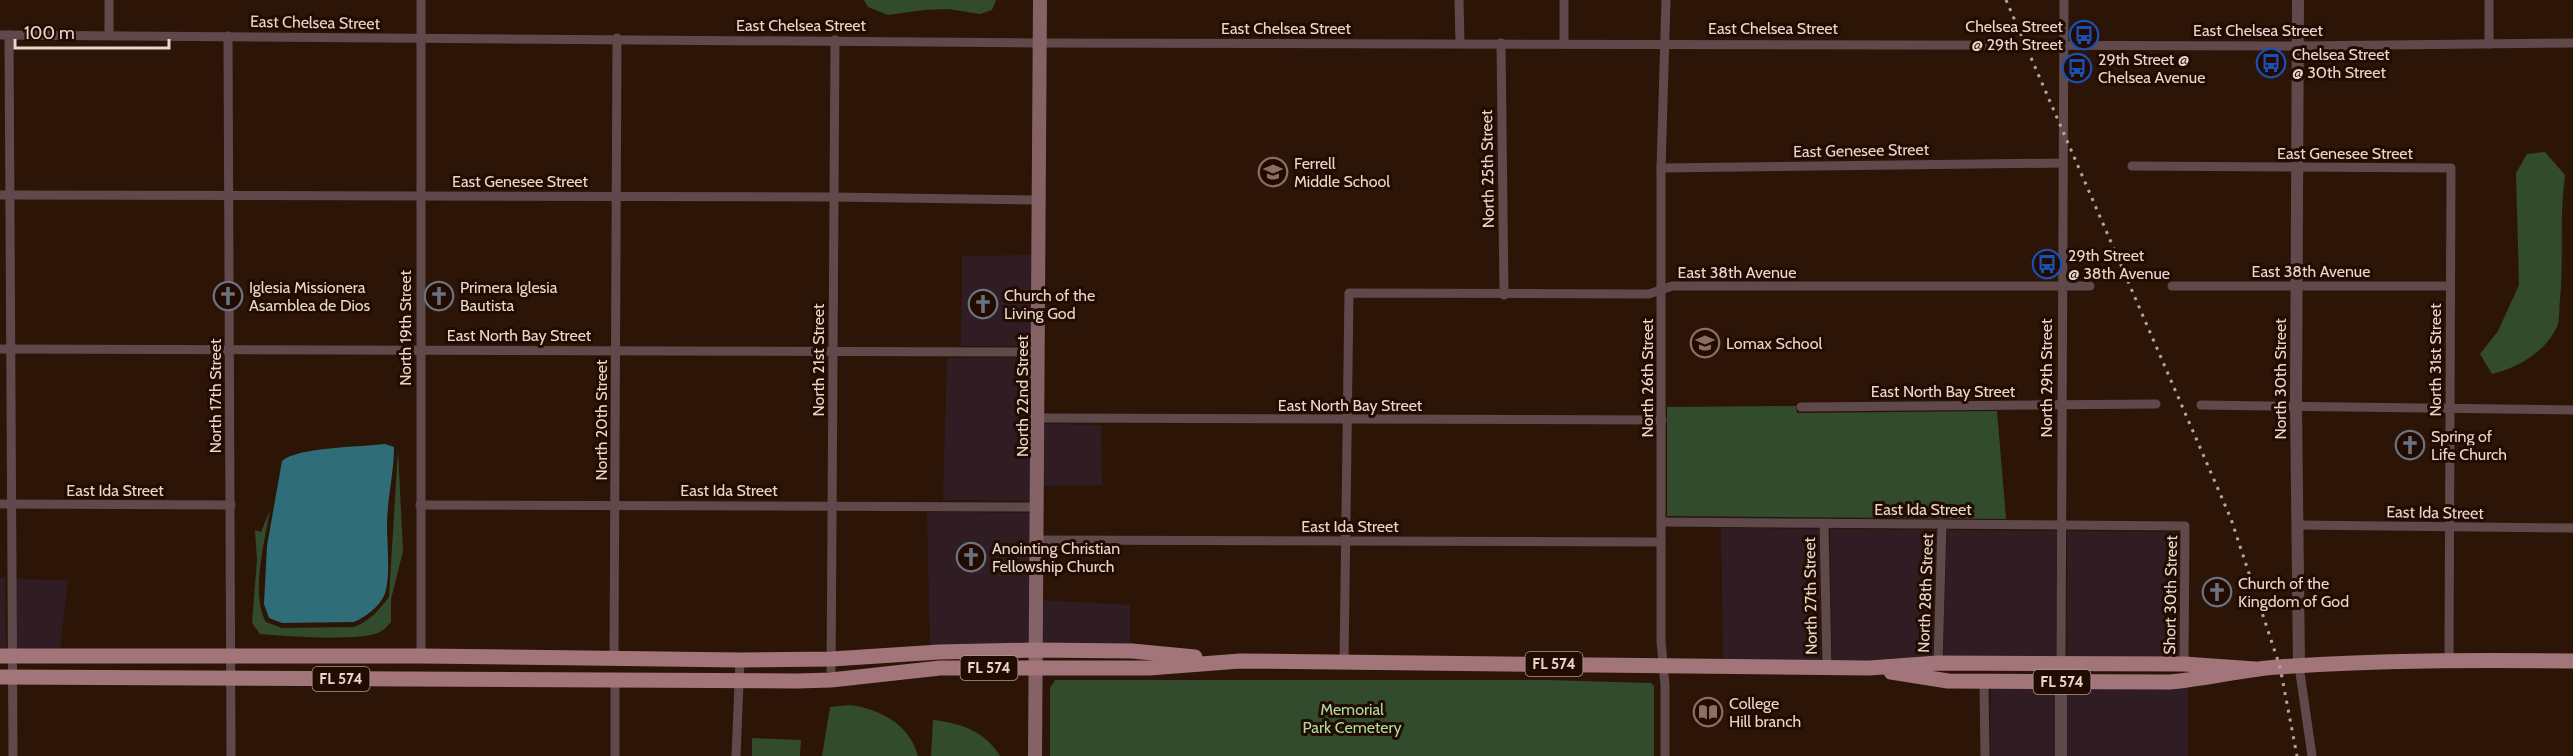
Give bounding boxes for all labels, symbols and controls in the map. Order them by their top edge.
scale bar [15,12,170,50]
street label: East Chelsea Street [250,12,381,33]
street label: East Chelsea Street [736,16,867,35]
place label: Chelsea Street @ 29th Street [1965,17,2064,54]
street label: East Chelsea Street [1221,19,1352,38]
street label: East Chelsea Street [1708,19,1839,38]
bus stop icon: Chelsea Street @ 29th Street [2068,19,2100,51]
street label: East Chelsea Street [2193,21,2324,40]
text: 100 m [24,22,75,44]
place label: Chelsea Street @ 30th Street [2292,45,2390,82]
bus stop icon: Chelsea Street @ 30th Street [2255,47,2287,79]
place label: 29th Street @ Chelsea Avenue [2098,50,2205,87]
bus stop icon: 29th Street @ Chelsea Avenue [2061,52,2093,84]
street label: North 25th Street [1477,109,1498,228]
street label: East Genesee Street [1793,140,1930,161]
street label: East Genesee Street [2277,144,2414,163]
place label: Ferrell Middle School [1294,154,1390,191]
school or university icon: Ferrell Middle School [1257,156,1289,188]
street label: East Genesee Street [452,172,589,191]
place label: 29th Street @ 38th Avenue [2068,246,2170,283]
bus stop icon: 29th Street @ 38th Avenue [2031,248,2063,280]
street label: East 38th Avenue [2252,262,2370,281]
street label: East 38th Avenue [1678,263,1796,282]
street label: North 19th Street [396,270,415,386]
place label: Iglesia Missionera Asamblea de Dios [249,278,371,315]
place label: Primera Iglesia Bautista [460,278,558,315]
church icon: Iglesia Missionera Asamblea de Dios [212,280,244,312]
church icon: Primera Iglesia Bautista [423,280,455,312]
place label: Church of the Living God [1004,286,1095,323]
church icon: Church of the Living God [967,288,999,320]
street label: North 21st Street [809,303,828,416]
street label: North 31st Street [2426,303,2445,417]
street label: North 26th Street [1638,318,1657,437]
street label: North 29th Street [2037,318,2056,437]
street label: North 30th Street [2271,318,2290,440]
street label: East North Bay Street [447,326,592,345]
school or university icon: Lomax School [1689,327,1721,359]
street label: North 22nd Street [1013,334,1032,457]
place label: Lomax School [1726,334,1822,353]
street label: North 17th Street [206,338,225,453]
street label: North 20th Street [592,359,611,480]
street label: East North Bay Street [1871,382,2016,401]
street label: East North Bay Street [1278,396,1423,415]
place label: Spring of Life Church [2431,427,2507,464]
church icon: Spring of Life Church [2394,429,2426,461]
street label: East Ida Street [66,481,164,500]
street label: East Ida Street [680,481,778,500]
street label: East Ida Street [1874,500,1972,519]
street label: East Ida Street [2386,502,2484,523]
street label: East Ida Street [1301,517,1399,536]
street label: North 28th Street [1914,532,1937,653]
street label: Short 30th Street [2160,535,2181,655]
street label: North 27th Street [1800,536,1821,655]
place label: Anointing Christian Fellowship Church [992,539,1120,576]
church icon: Anointing Christian Fellowship Church [955,541,987,573]
place label: Church of the Kingdom of God [2238,574,2349,611]
church icon: Church of the Kingdom of God [2201,576,2233,608]
road number: FL 574 [1526,652,1582,676]
road number: FL 574 [960,656,1018,680]
road number: FL 574 [312,667,370,691]
road number: FL 574 [2034,670,2090,694]
place label: College Hill branch [1729,694,1801,731]
library icon: College Hill branch [1692,696,1724,728]
park label: Memorial Park Cemetery [1302,700,1402,737]

